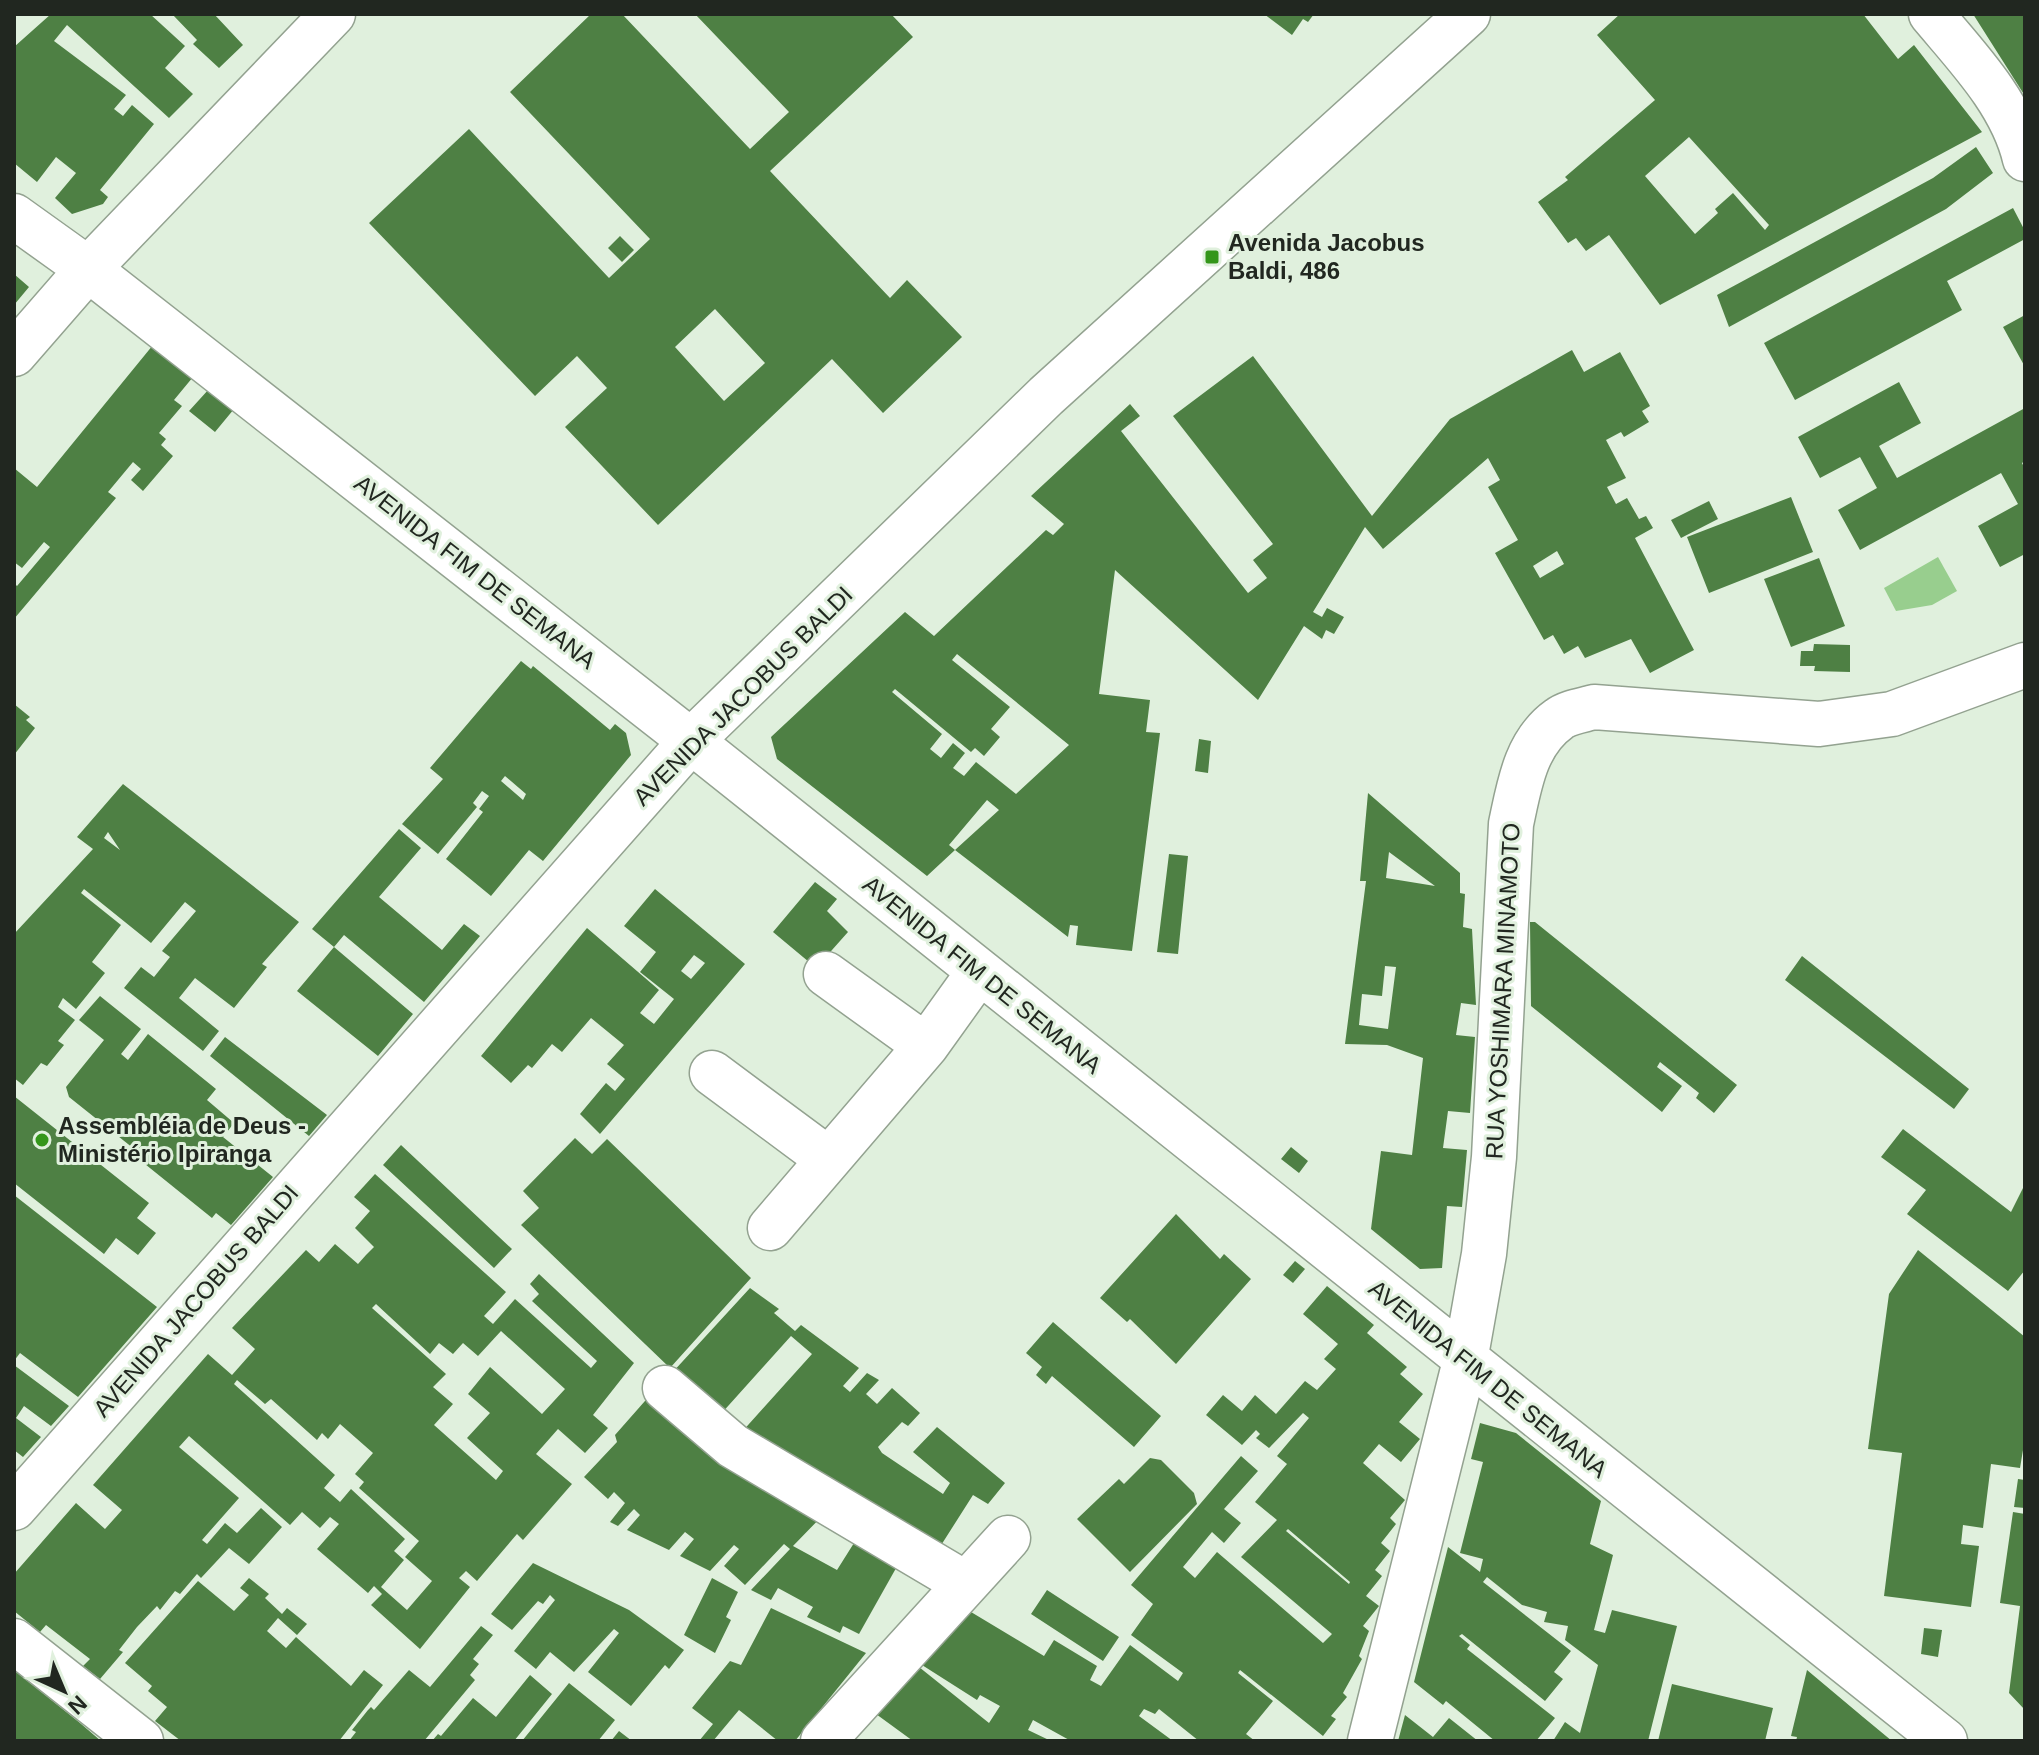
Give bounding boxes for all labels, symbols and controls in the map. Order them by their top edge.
place label: Avenida Jacobus Baldi, 486 [1228,229,1425,284]
marker: Avenida Jacobus Baldi, 486 [1203,248,1221,266]
street label: AVENIDA FIM DE SEMANA [349,469,601,674]
street label: AVENIDA JACOBUS BALDI [628,581,858,811]
street label: RUA YOSHIMARA MINAMOTO [1480,822,1525,1160]
street label: AVENIDA FIM DE SEMANA [858,870,1107,1079]
place label: Assembléia de Deus - Ministério Ipiranga [58,1112,306,1167]
marker: Assembléia de Deus - Ministério Ipiranga [33,1131,51,1149]
street label: AVENIDA JACOBUS BALDI [88,1179,304,1422]
street label: AVENIDA FIM DE SEMANA [1364,1274,1613,1483]
north arrow [24,1651,104,1731]
text: N [63,1691,92,1720]

